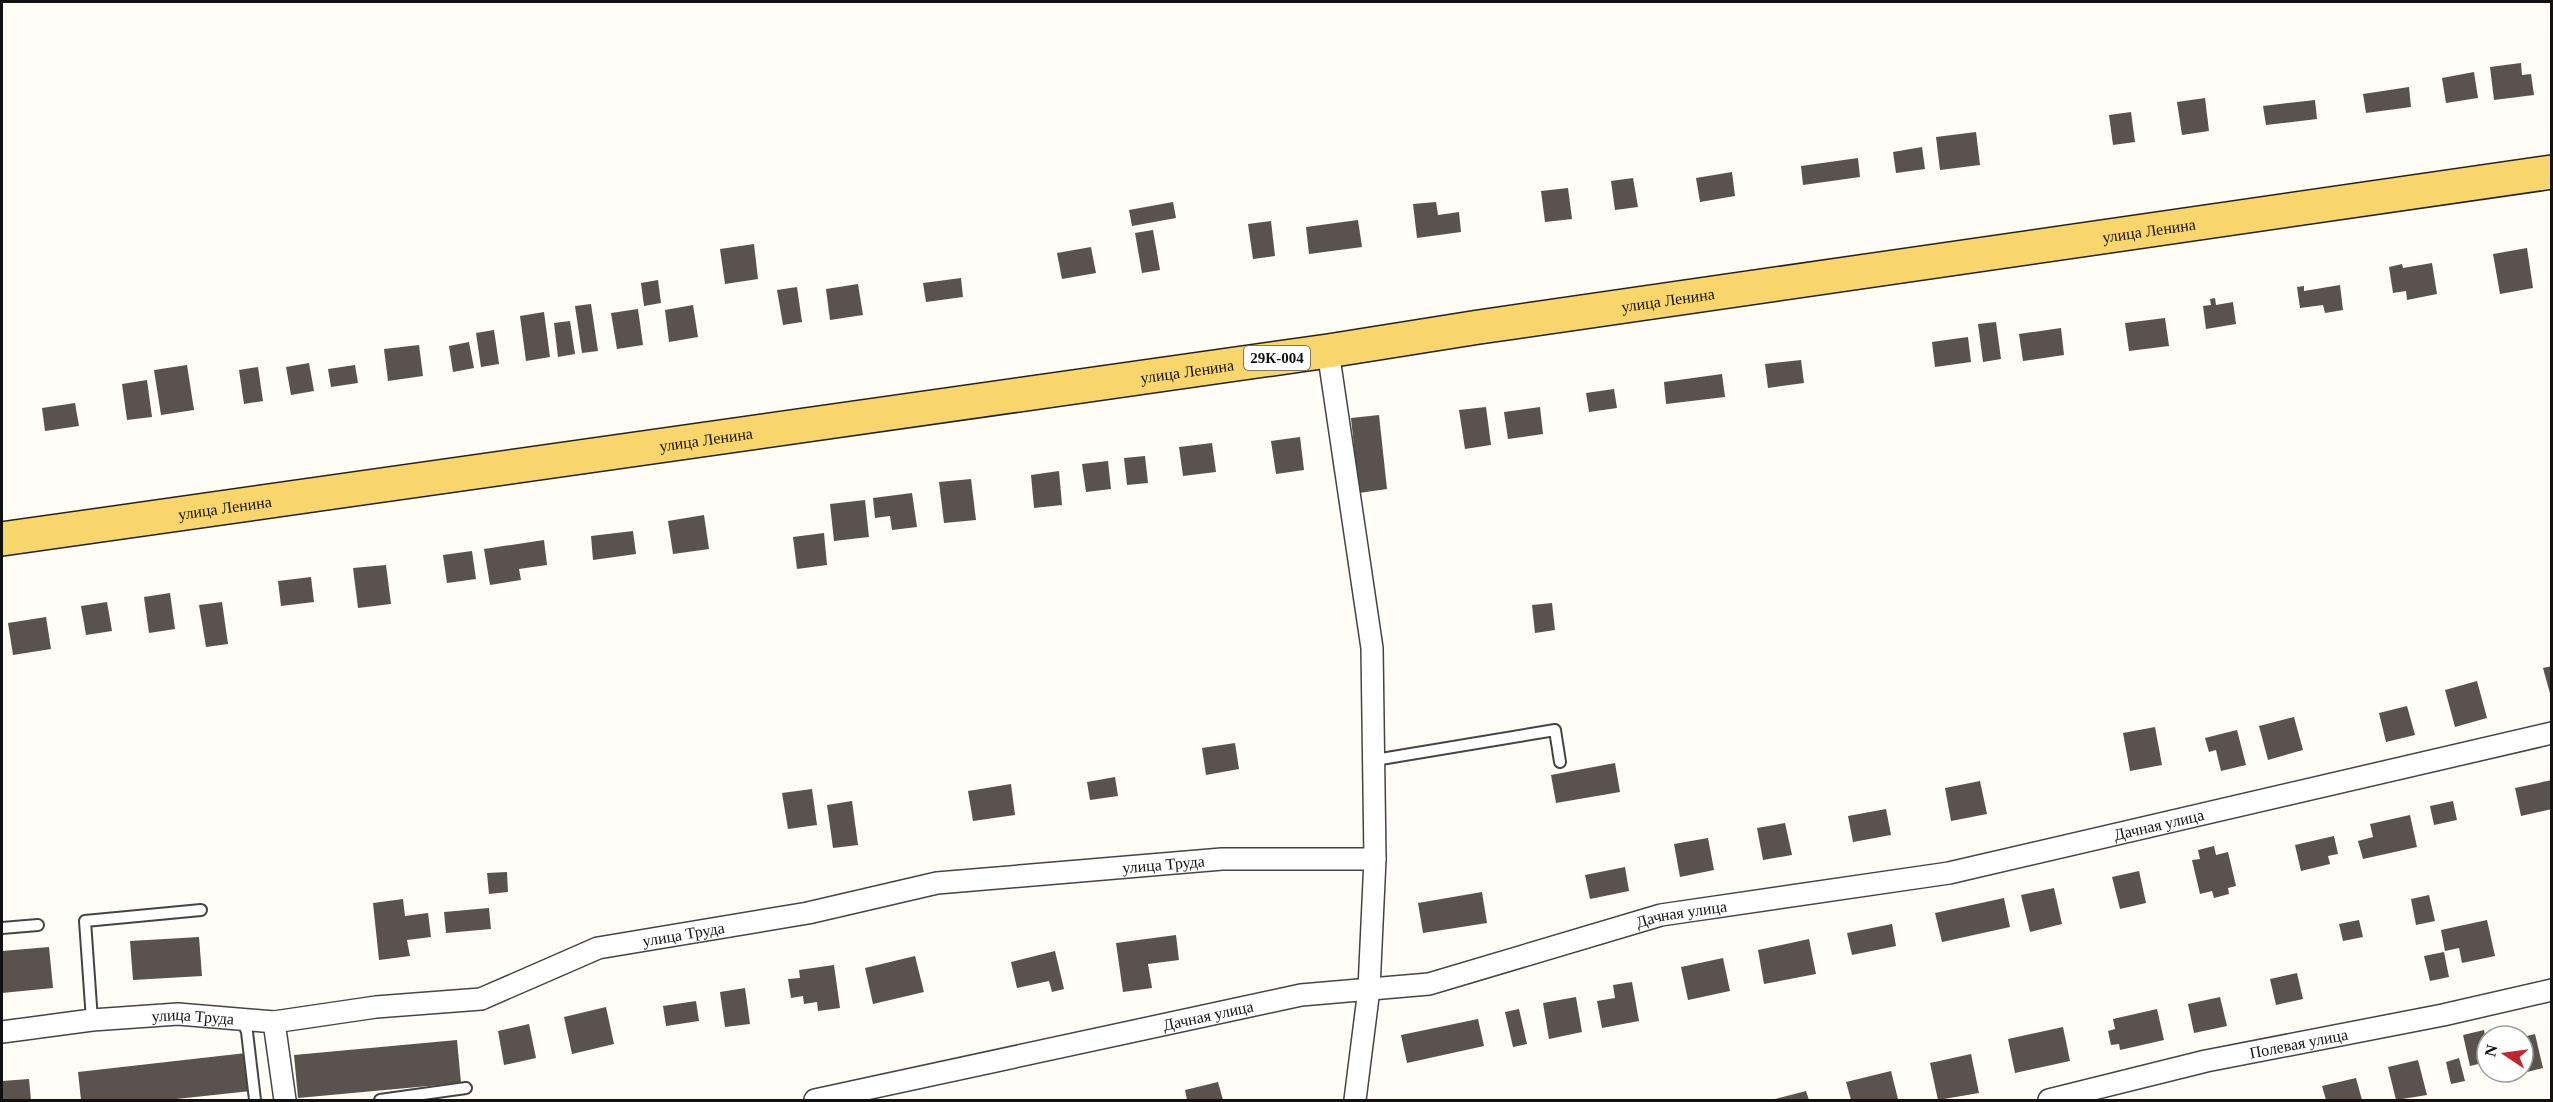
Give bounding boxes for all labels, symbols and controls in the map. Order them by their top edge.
street label: улица Ленина [2101,215,2197,246]
street label: улица Ленина [1620,285,1716,316]
road number: 29К-004 [1244,346,1310,370]
street label: улица Ленина [1139,356,1235,387]
street label: улица Ленина [658,424,754,455]
street label: улица Ленина [177,492,273,523]
street label: Дачная улица [2112,806,2205,844]
street label: улица Труда [1122,852,1205,877]
street label: Дачная улица [1634,897,1728,931]
street label: улица Труда [641,919,726,950]
street label: Дачная улица [1161,997,1255,1034]
street label: улица Труда [151,1005,235,1028]
north arrow [2475,1024,2535,1084]
street label: Полевая улица [2248,1025,2349,1061]
text: N [2481,1043,2501,1058]

